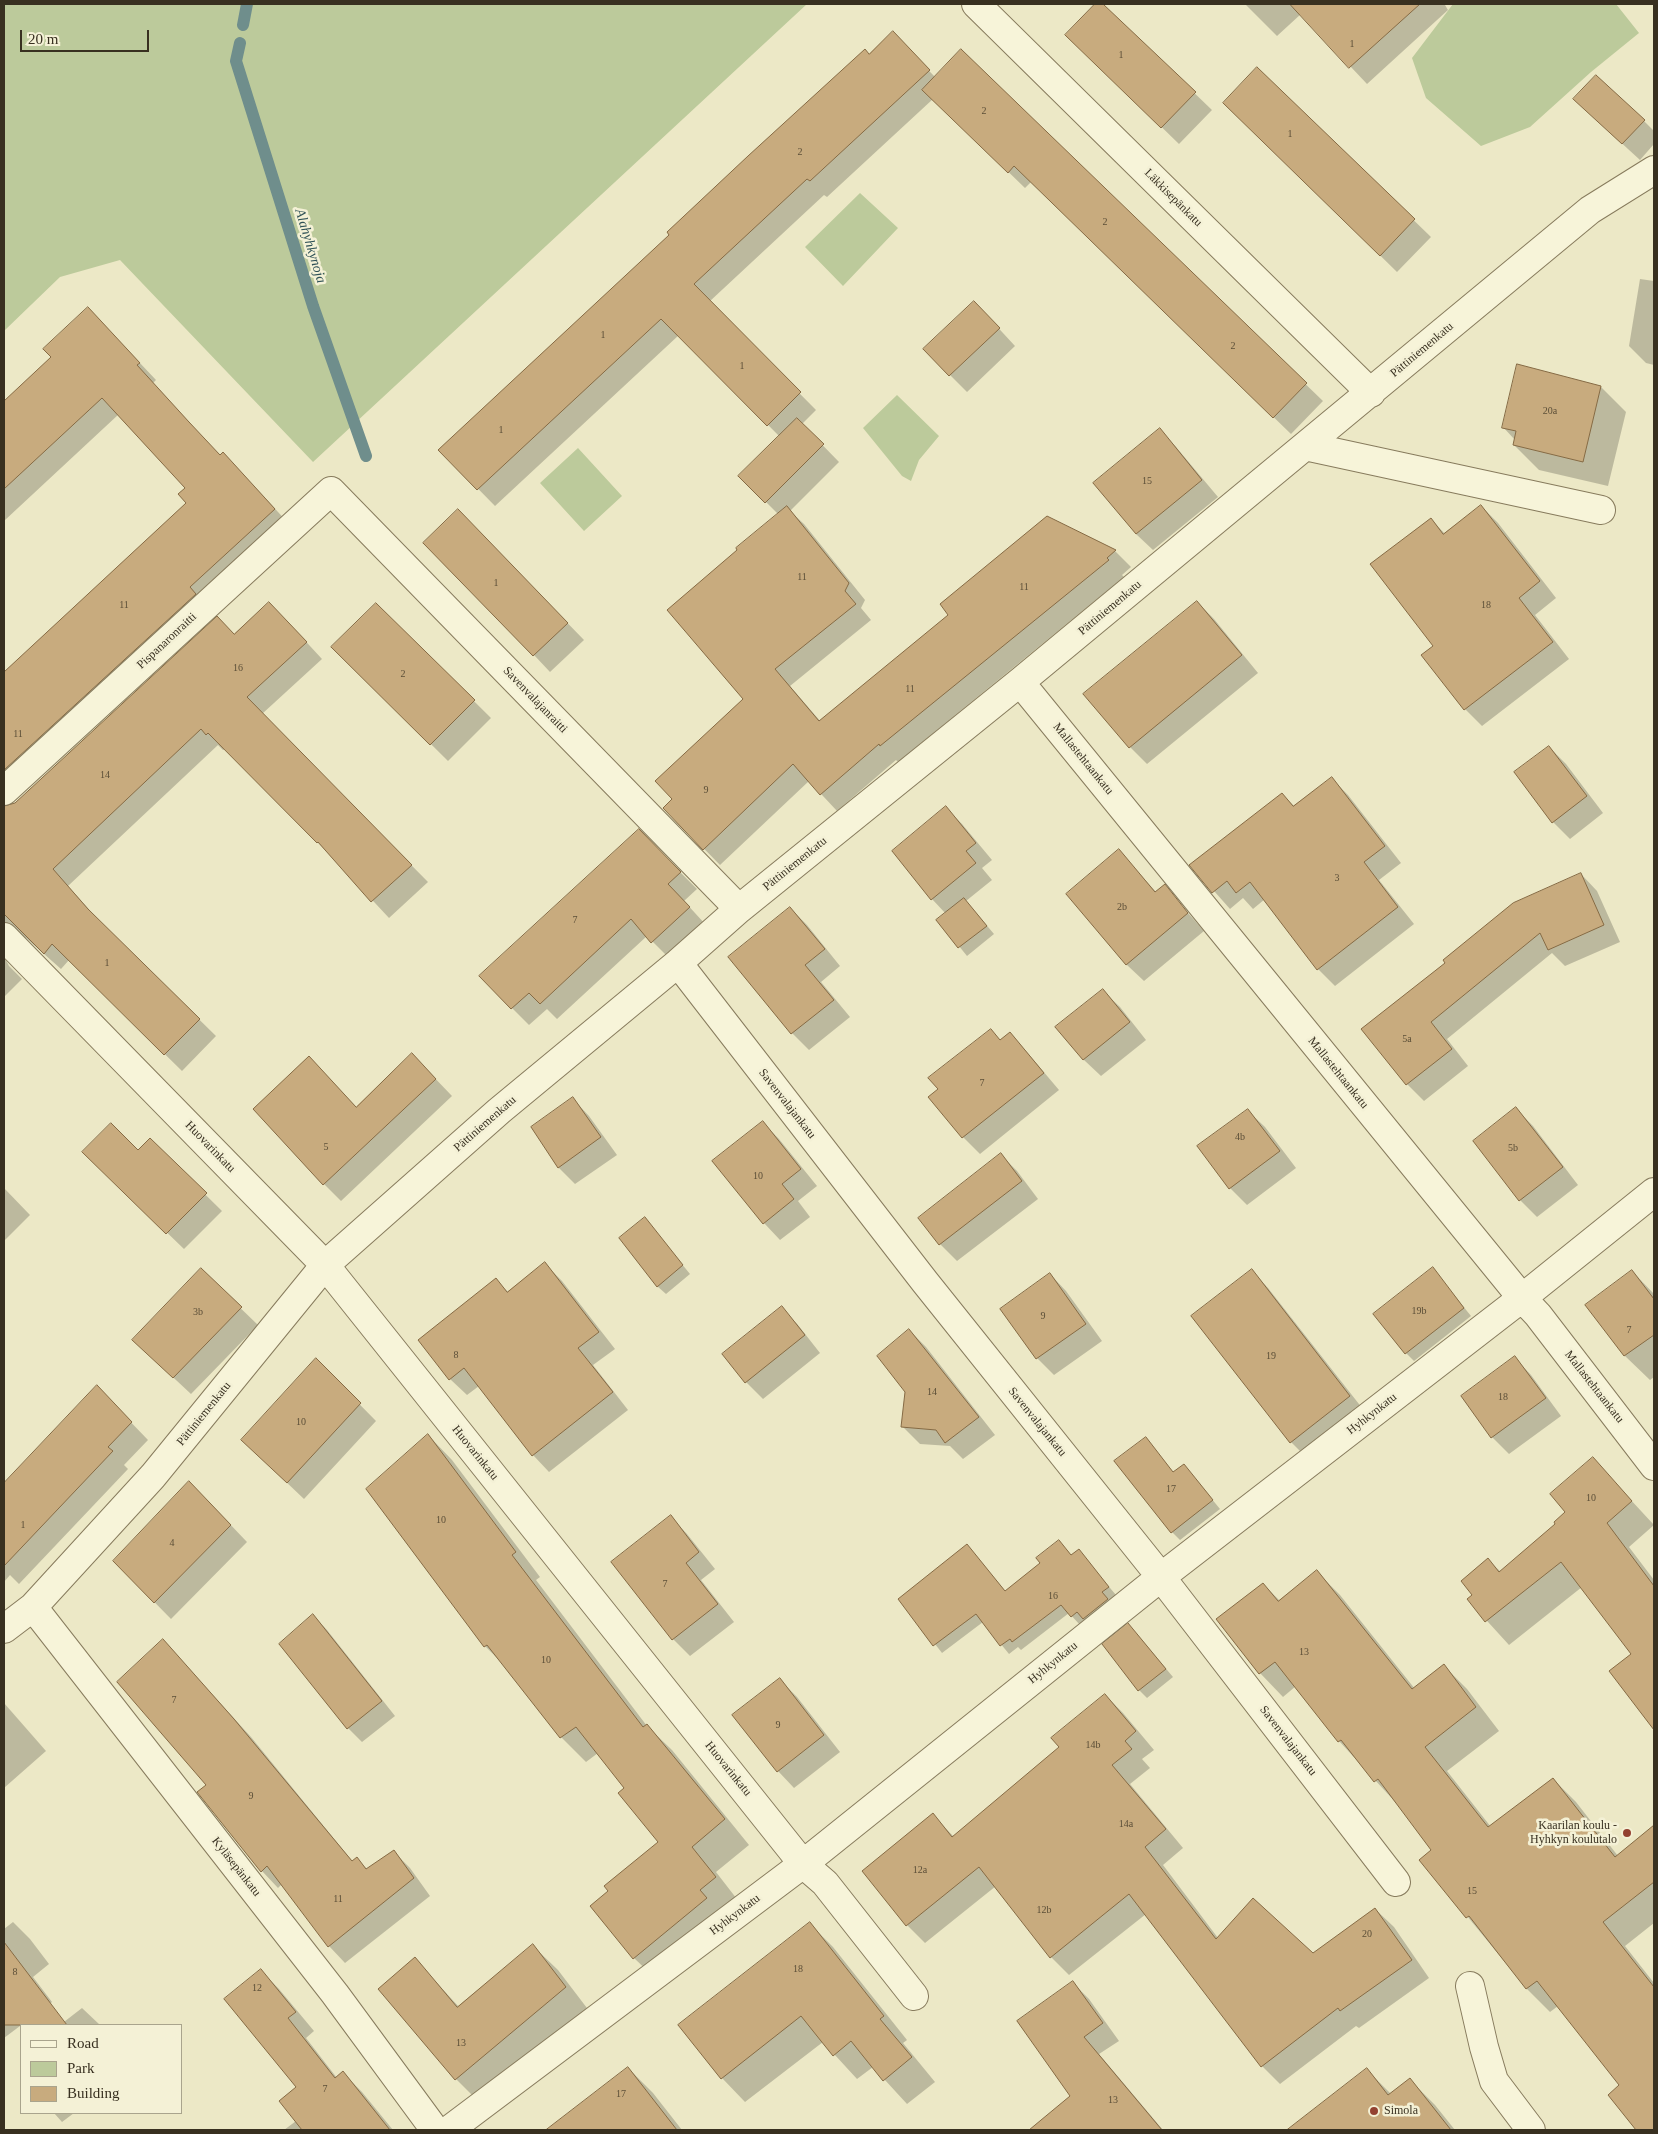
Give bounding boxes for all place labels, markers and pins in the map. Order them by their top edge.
place label: Kaarilan koulu - Hyhkyn koulutalo [1530,1819,1617,1847]
marker: Kaarilan koulu - Hyhkyn koulutalo [1621,1827,1633,1839]
place label: Simola [1384,2104,1418,2118]
marker: Simola [1368,2105,1380,2117]

